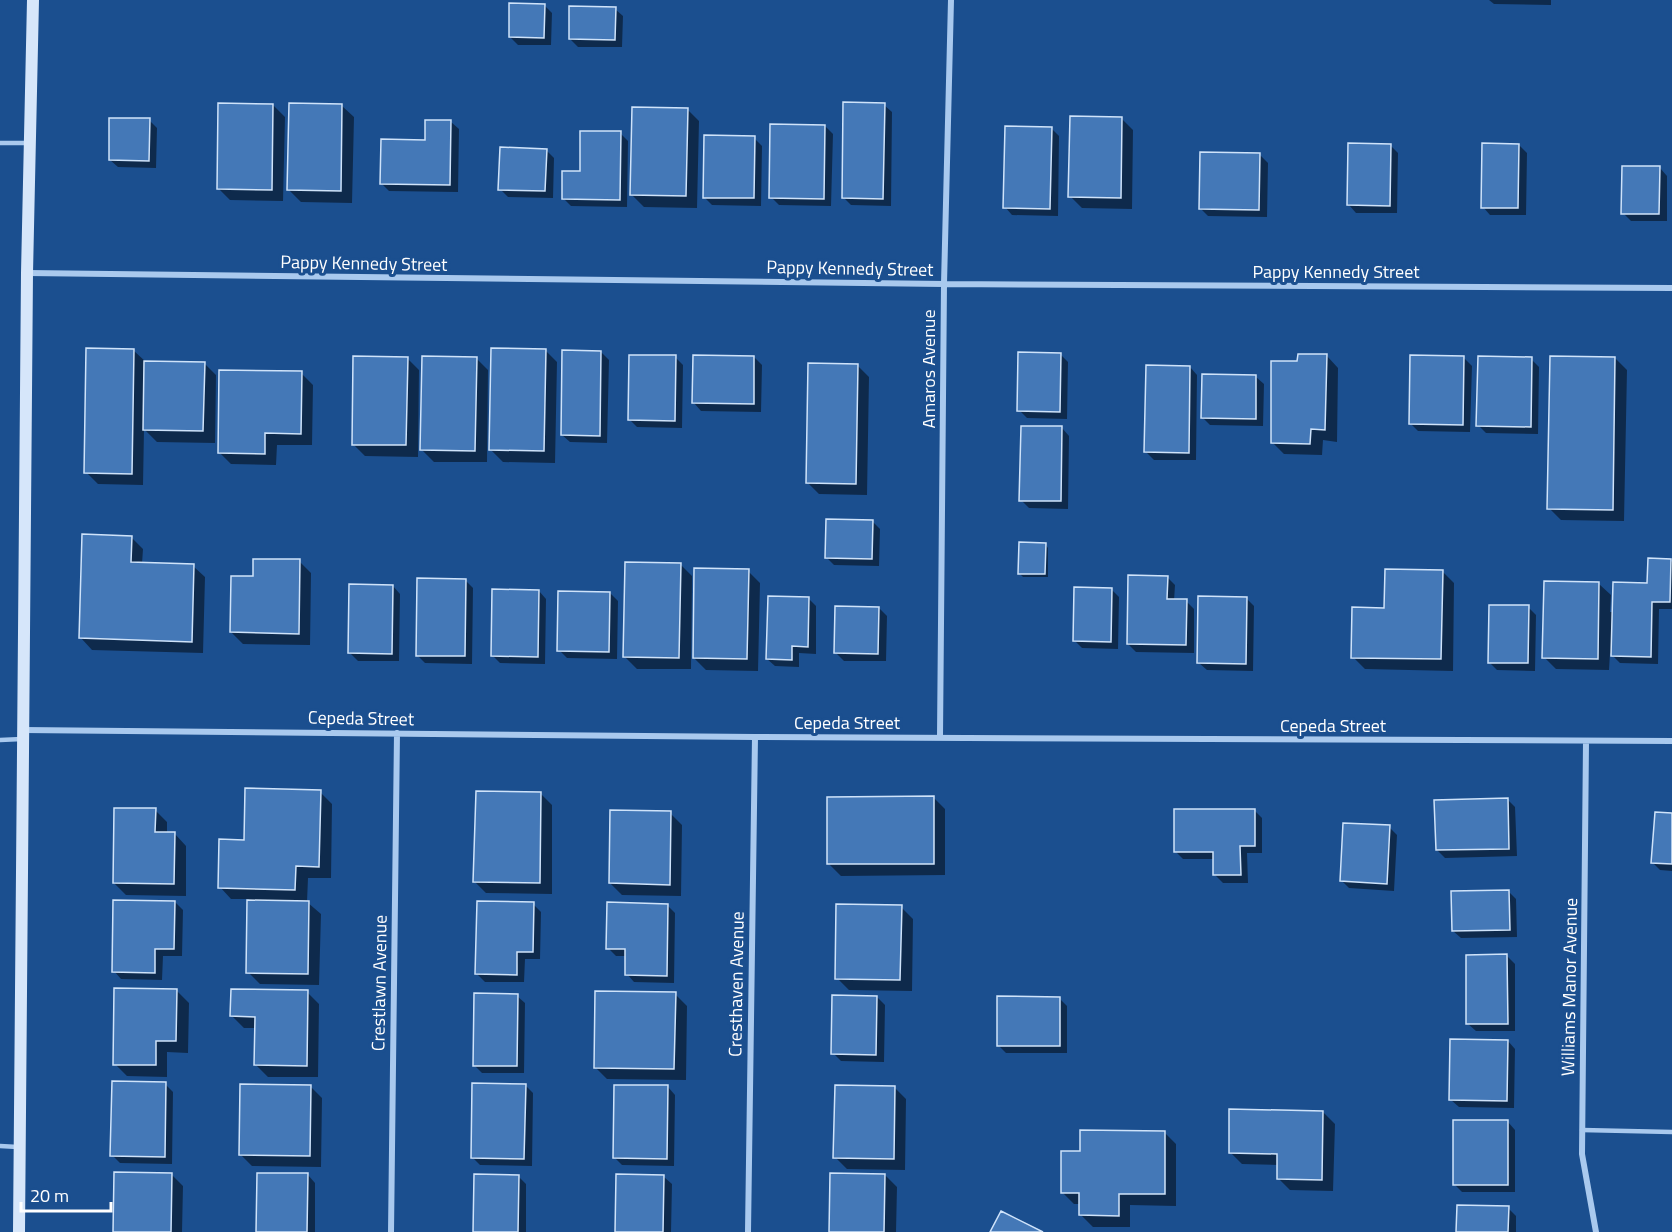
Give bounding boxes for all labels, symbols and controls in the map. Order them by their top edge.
street label: Pappy Kennedy Street [280,248,448,278]
street label: Pappy Kennedy Street [766,253,934,283]
street label: Pappy Kennedy Street [1252,258,1420,285]
street label: Amaros Avenue [915,310,942,428]
street label: Cepeda Street [308,704,415,732]
street label: Cepeda Street [794,709,901,736]
street label: Cepeda Street [1280,712,1387,739]
street label: Williams Manor Avenue [1554,898,1584,1076]
street label: Cresthaven Avenue [721,911,751,1057]
street label: Crestlawn Avenue [364,915,394,1051]
scale bar [21,1175,111,1213]
text: 20 m [30,1182,69,1209]

